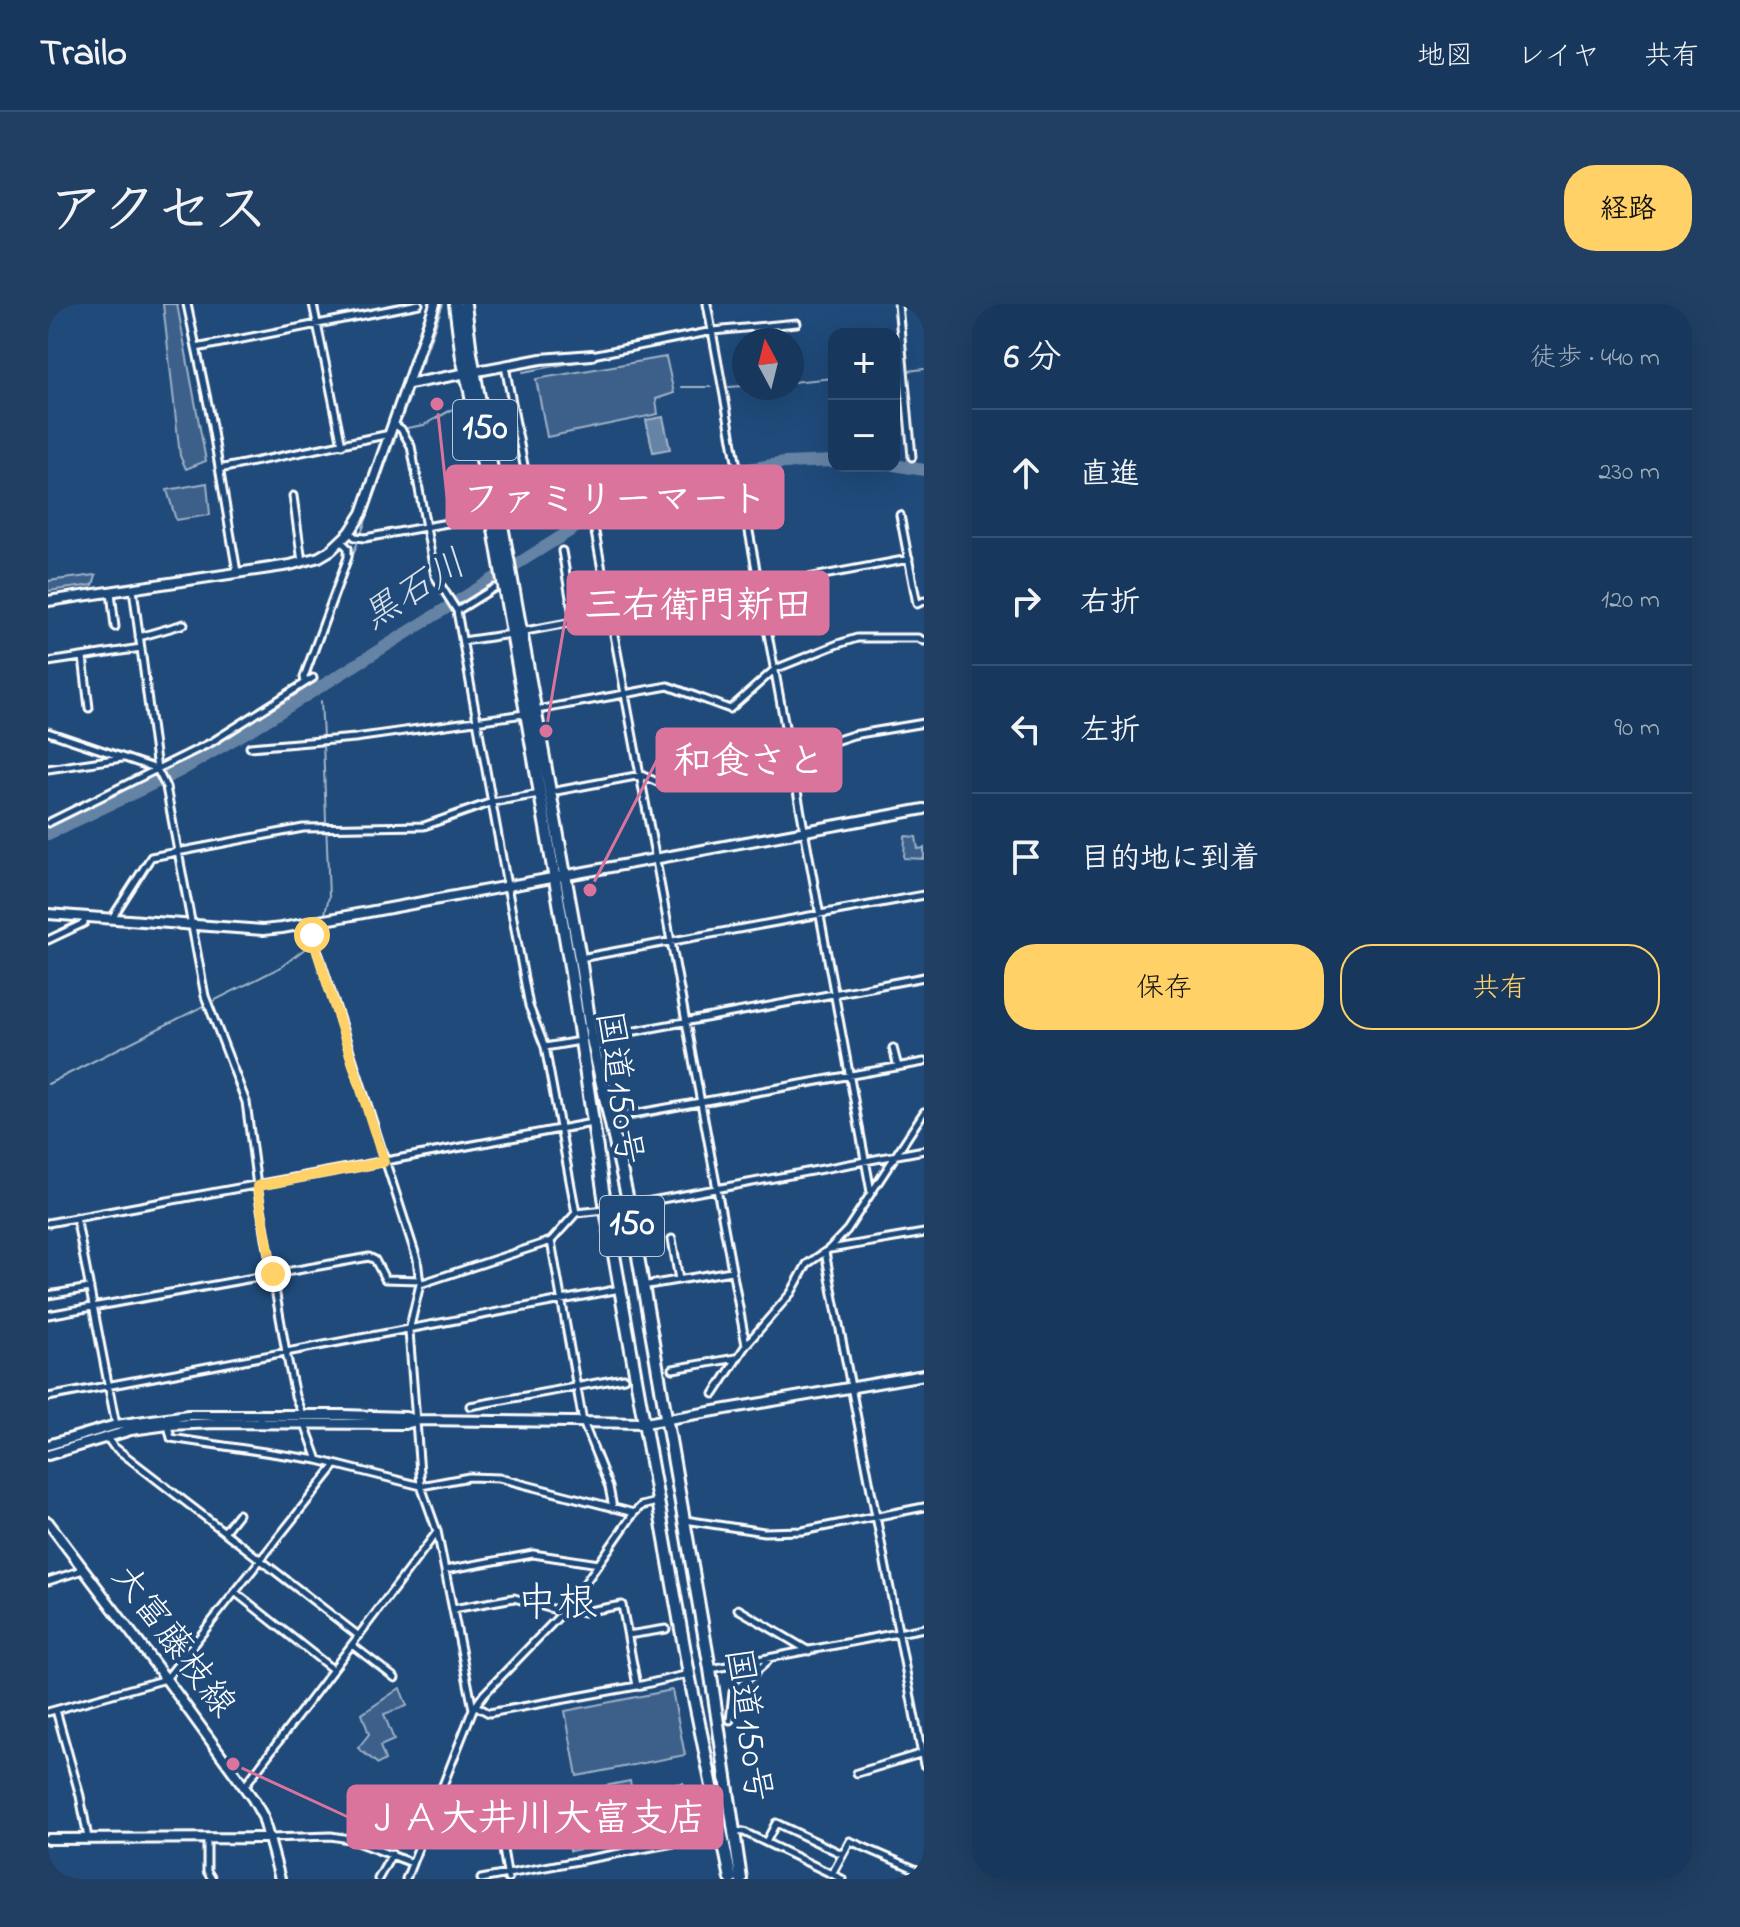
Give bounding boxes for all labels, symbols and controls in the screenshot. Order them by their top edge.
text: Trailo [40,27,127,83]
text: 地図 [1417,37,1473,78]
text: レイヤ [1517,37,1600,78]
text: 共有 [1644,37,1700,78]
button: 経路 [1564,165,1692,251]
text: アクセス [48,173,269,254]
north arrow [732,328,804,400]
map controls [828,328,900,472]
button: + [828,328,900,400]
text: 6 分 [1004,334,1061,384]
text: 徒歩 · 440 m [1530,340,1660,378]
road number: 150 [453,400,517,460]
button: − [828,400,900,472]
icon: ahead [1004,451,1048,495]
text: 直進 [1080,454,1140,498]
text: 230 m [1598,454,1660,492]
callout: ファミリーマート [447,466,783,528]
text: ファミリーマート [462,474,768,530]
water label: 黒石川 [352,538,478,646]
callout: 三右衛門新田 [568,572,828,634]
icon: right [1004,579,1048,623]
text: 三右衛門新田 [584,580,812,636]
text: 右折 [1080,582,1140,626]
text: 120 m [1601,582,1660,620]
icon: left [1004,707,1048,751]
text: 左折 [1080,710,1140,754]
text: 90 m [1614,710,1660,748]
callout: 和食さと [657,729,841,791]
text: 和食さと [673,736,825,792]
icon: arrive [1004,835,1048,879]
text: 目的地に到着 [1080,838,1260,882]
route start [294,917,330,953]
button: 保存 [1004,944,1324,1030]
button: 共有 [1340,944,1660,1030]
street label: 国道150号 [580,1007,654,1169]
road number: 150 [600,1196,664,1256]
route end [255,1256,291,1292]
street label: 大富藤枝線 [97,1554,247,1730]
district label: 中根 [517,1576,597,1635]
street label: 国道150号 [709,1644,783,1806]
callout: ＪＡ大井川大富支店 [348,1786,722,1848]
text: ＪＡ大井川大富支店 [364,1793,706,1849]

